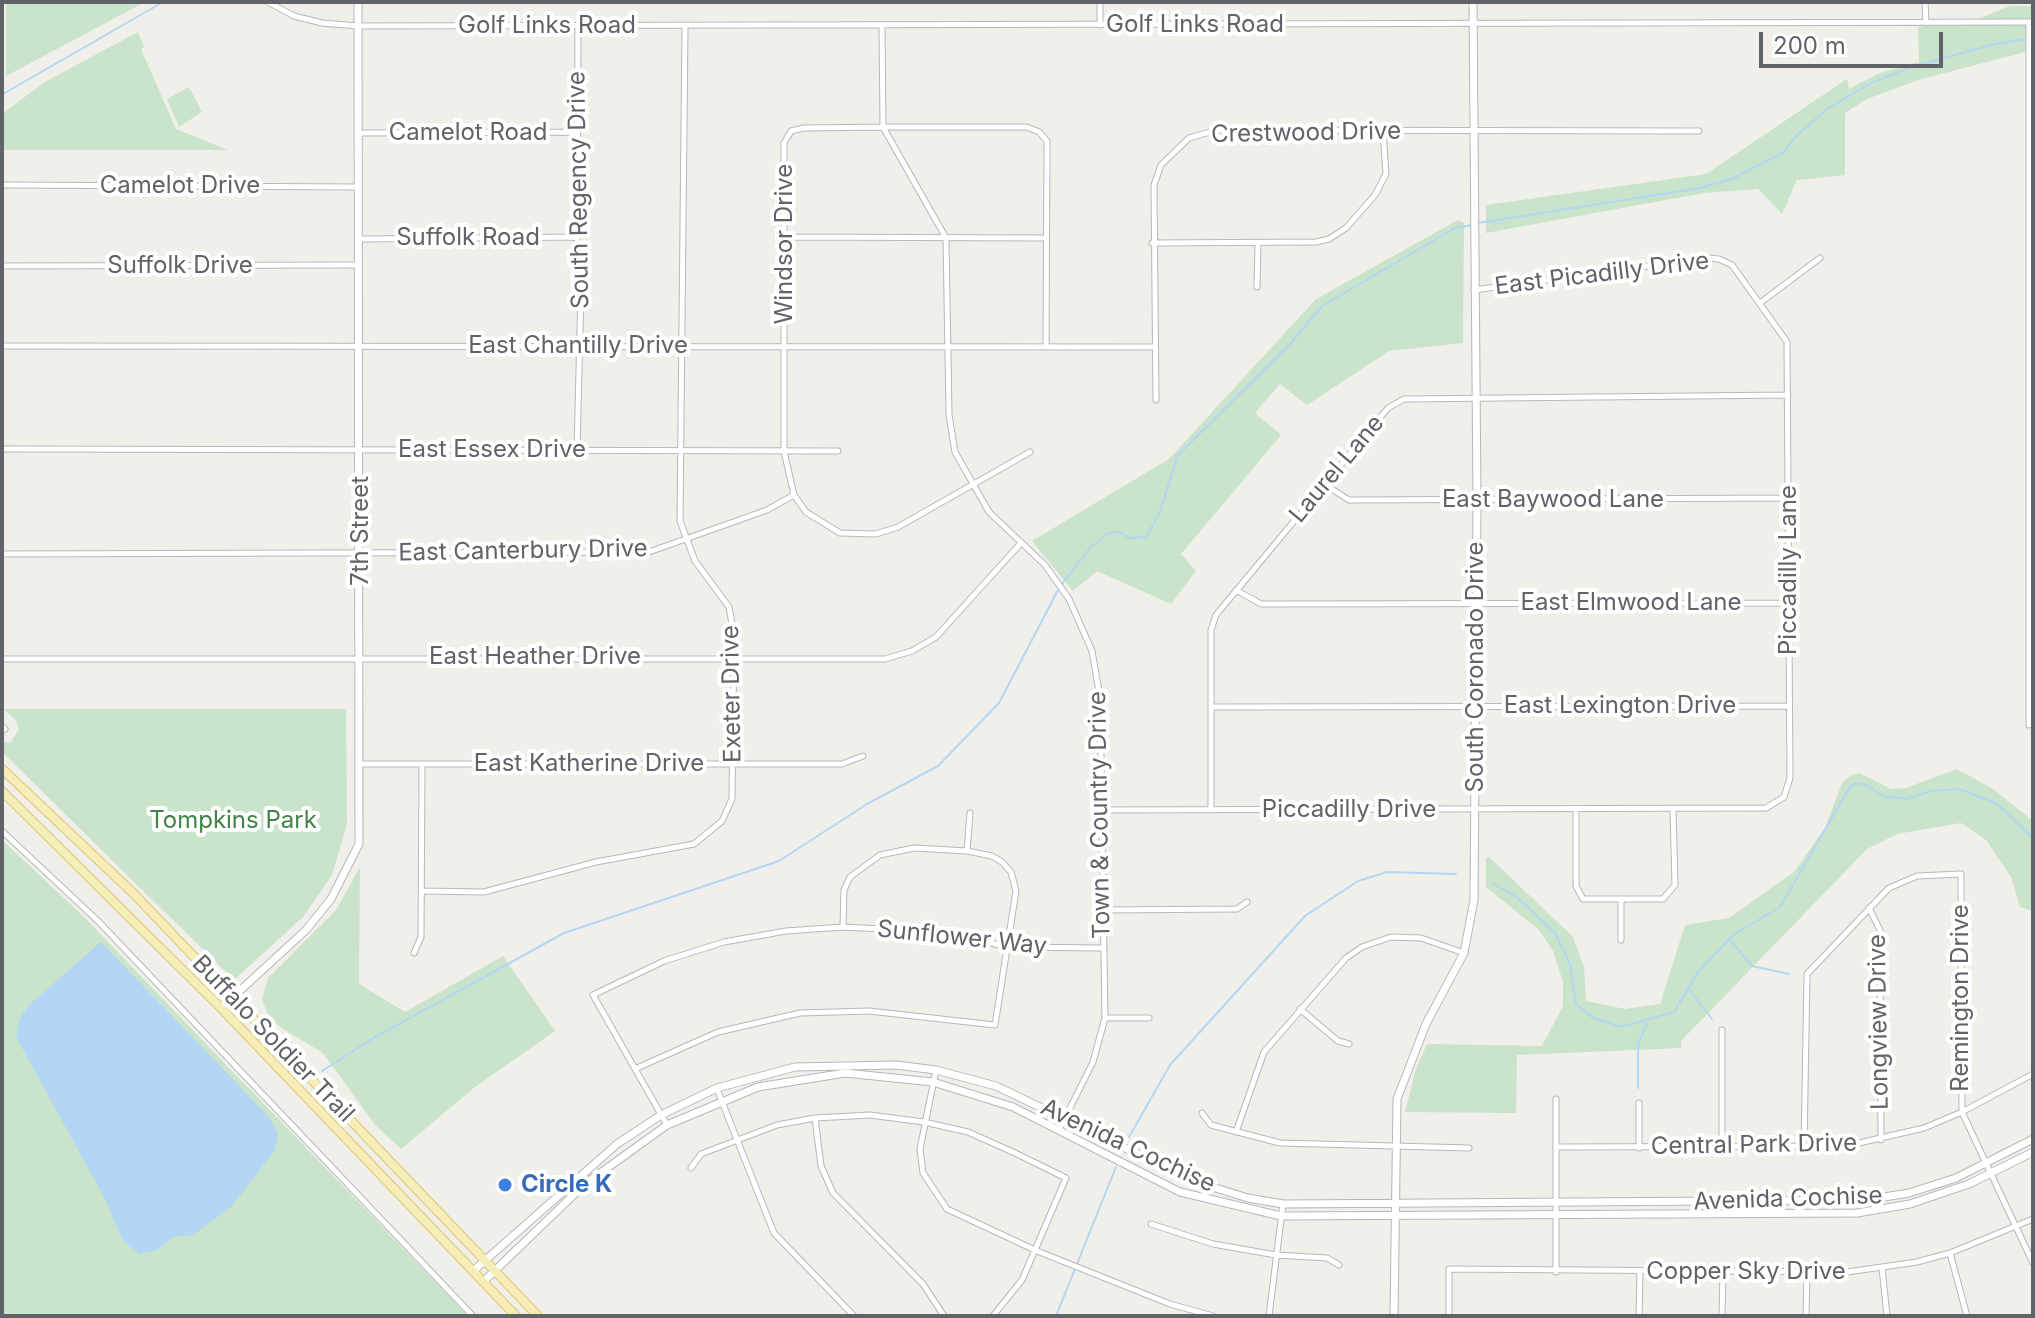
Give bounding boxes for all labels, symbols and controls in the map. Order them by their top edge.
street label: Golf Links Road [1106,11,1284,39]
street label: Golf Links Road [458,12,636,40]
scale bar [1763,16,1947,66]
text: 200 m [1773,31,1846,60]
street label: South Regency Drive [563,71,595,309]
street label: Crestwood Drive [1211,117,1401,149]
street label: Camelot Road [389,119,547,147]
street label: Windsor Drive [771,164,799,324]
street label: Camelot Drive [100,172,260,200]
street label: Suffolk Road [396,224,540,252]
street label: East Picadilly Drive [1493,247,1711,301]
street label: Suffolk Drive [107,252,253,280]
street label: East Chantilly Drive [468,332,688,360]
street label: Laurel Lane [1284,409,1390,529]
street label: East Essex Drive [398,436,586,464]
street label: 7th Street [347,476,375,586]
street label: Piccadilly Lane [1775,485,1803,655]
street label: East Baywood Lane [1442,486,1664,514]
street label: East Canterbury Drive [398,534,648,568]
street label: South Coronado Drive [1462,542,1490,792]
street label: East Elmwood Lane [1520,589,1742,617]
street label: Exeter Drive [716,625,748,763]
street label: East Heather Drive [429,643,641,671]
street label: Town & Country Drive [1083,691,1117,939]
street label: East Lexington Drive [1504,692,1736,720]
street label: East Katherine Drive [474,750,704,778]
street label: Piccadilly Drive [1262,796,1436,824]
park label: Tompkins Park [149,807,317,835]
street label: Remington Drive [1947,904,1975,1092]
street label: Sunflower Way [876,915,1048,961]
street label: Longview Drive [1863,934,1895,1110]
street label: Buffalo Soldier Trail [186,950,360,1128]
street label: Avenida Cochise [1036,1093,1220,1199]
street label: Central Park Drive [1651,1129,1857,1161]
place label: Circle K [521,1171,612,1199]
marker: Circle K [496,1176,514,1194]
street label: Avenida Cochise [1693,1181,1883,1217]
street label: Copper Sky Drive [1646,1258,1846,1286]

